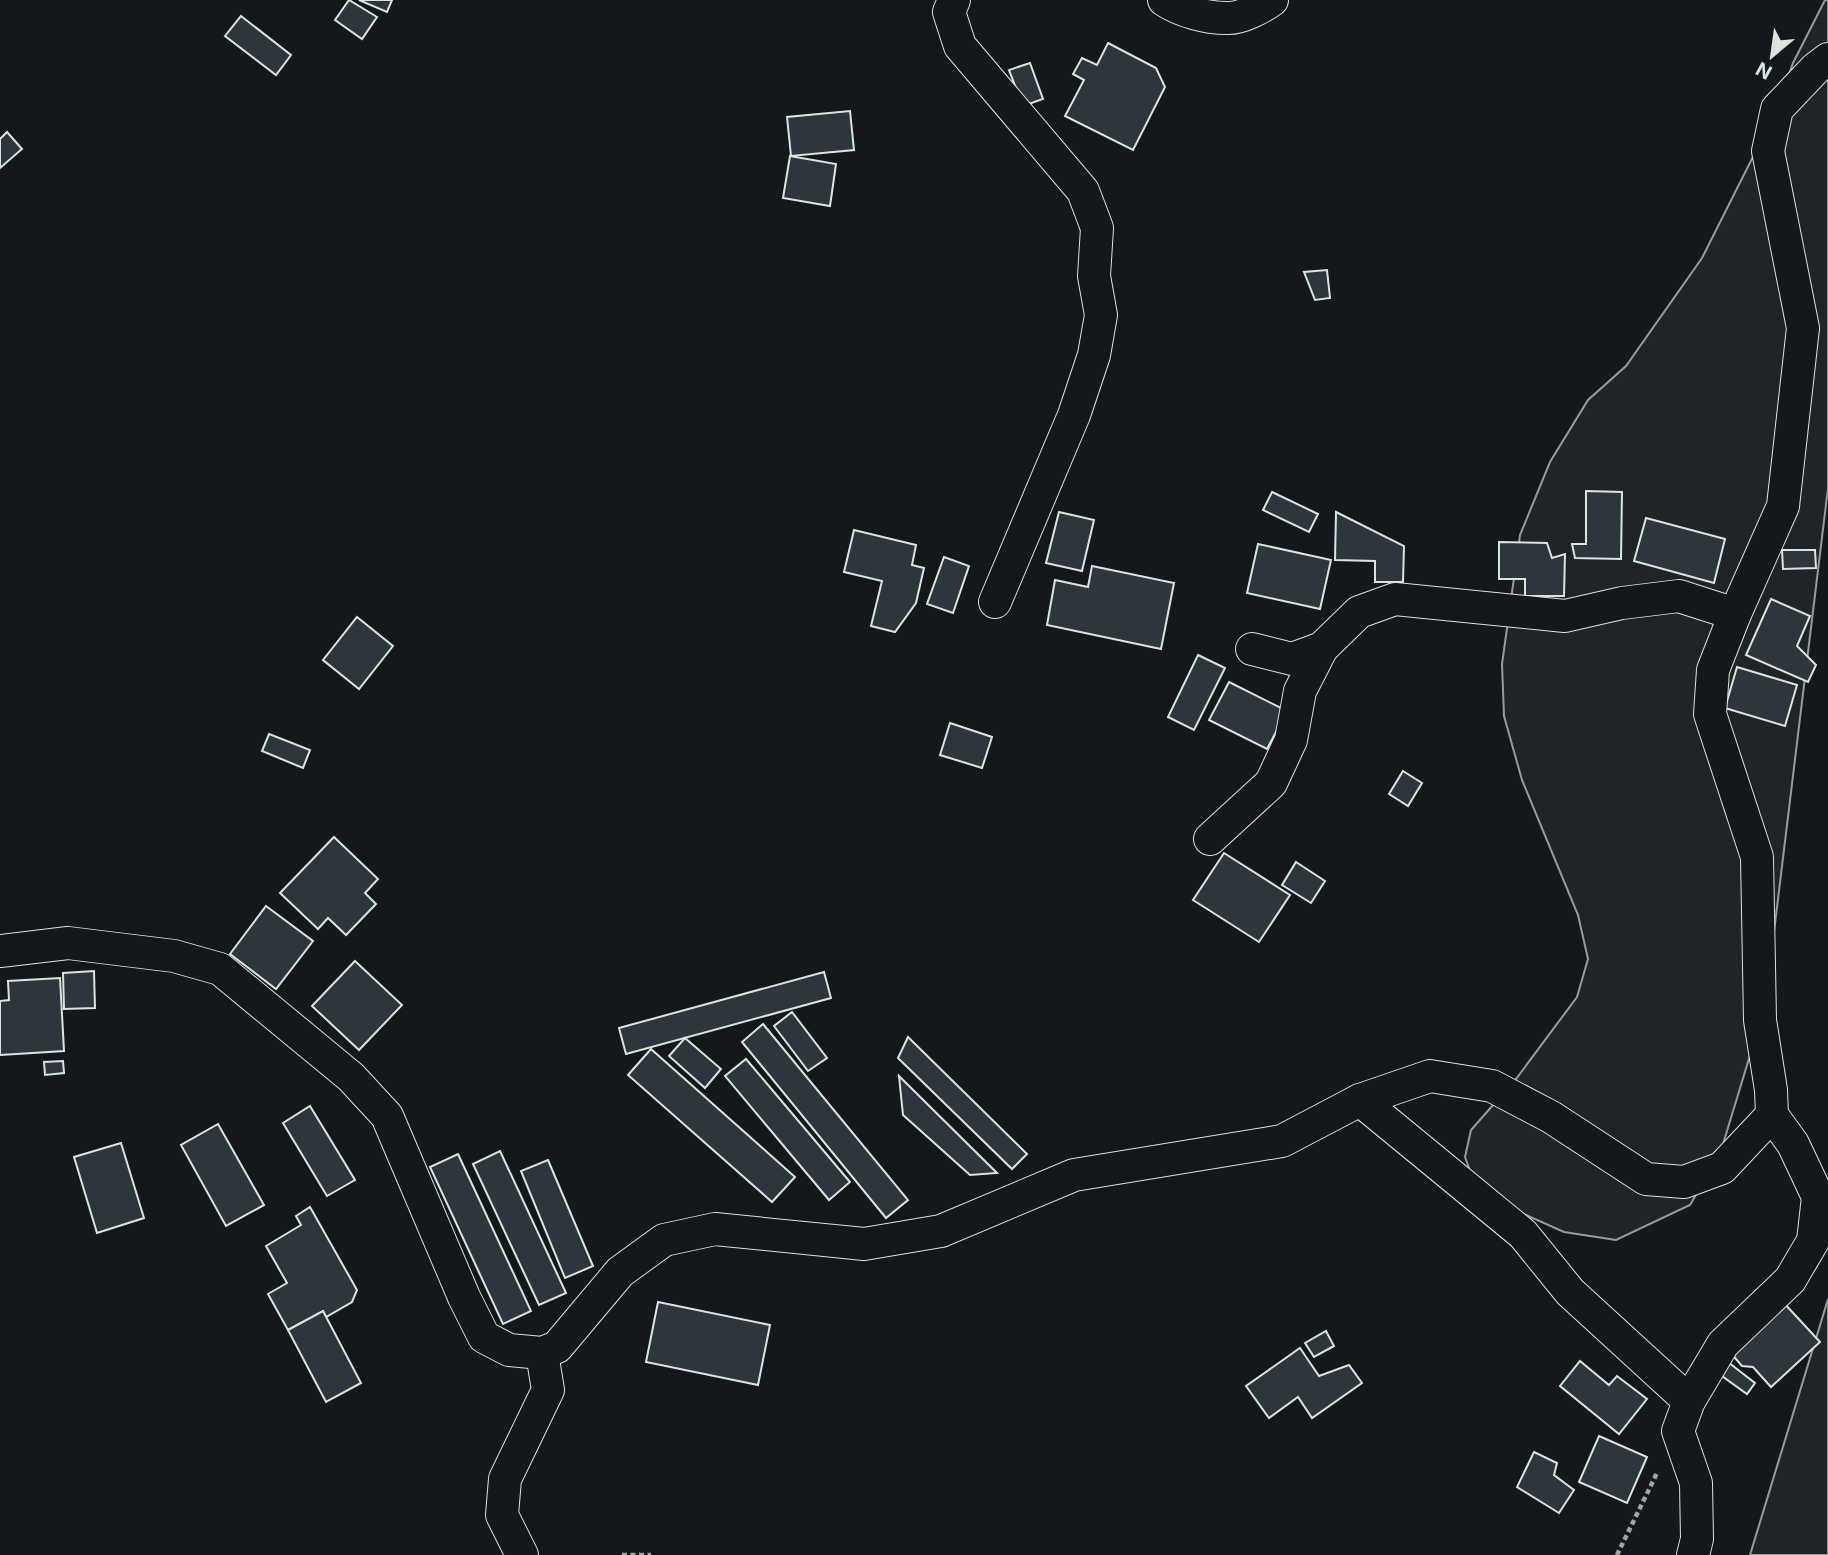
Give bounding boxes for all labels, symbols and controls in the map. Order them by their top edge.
north arrow [1737,21,1807,91]
text: N [1752,57,1776,84]

